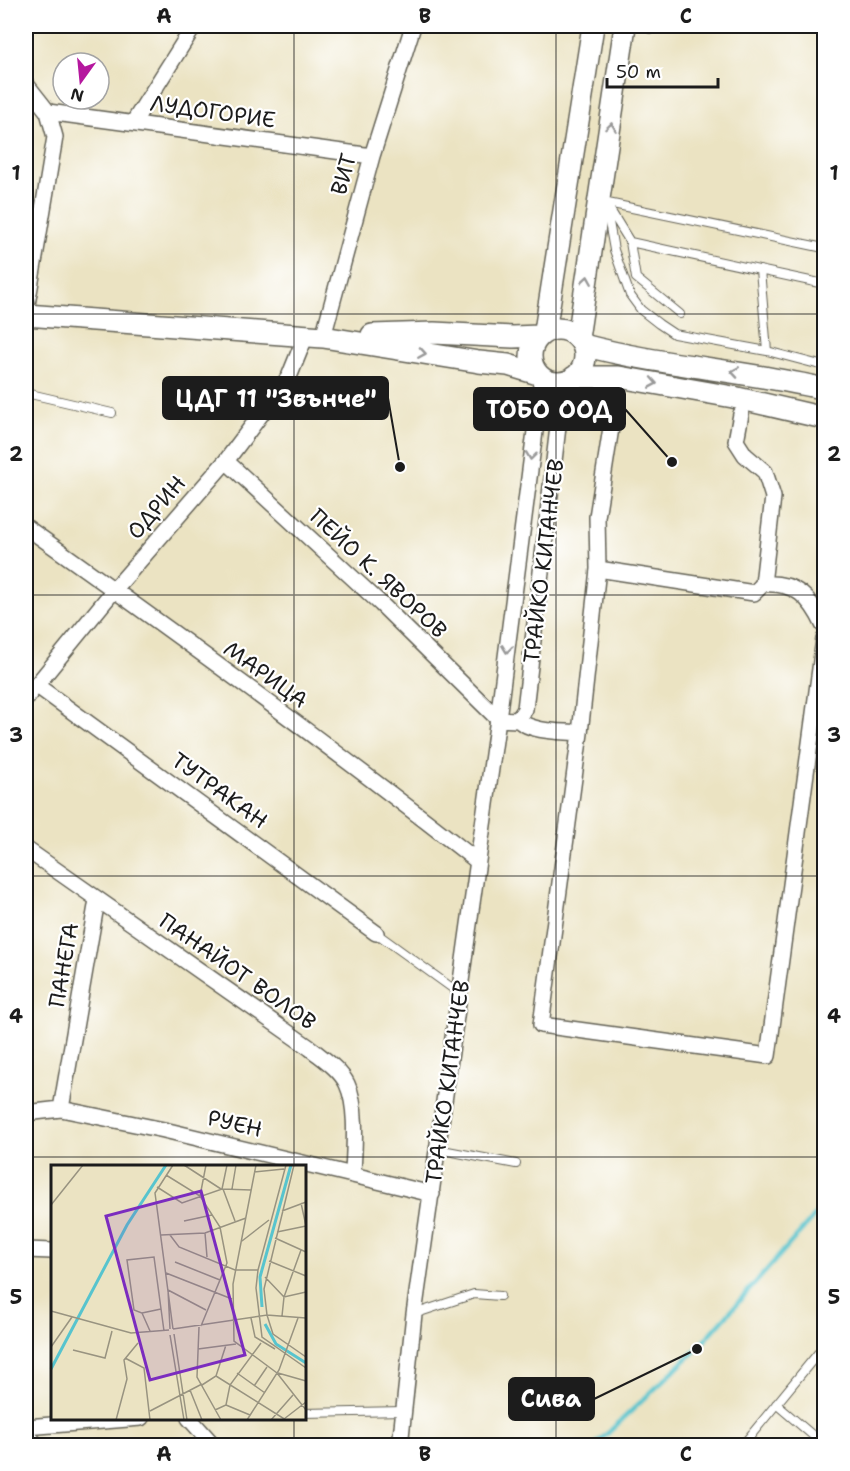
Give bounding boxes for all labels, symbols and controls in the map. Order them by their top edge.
text: A [156,3,172,29]
text: B [419,3,431,29]
text: C [680,3,692,29]
north arrow [51,51,111,111]
scale bar [607,51,718,89]
text: 50 m [616,60,661,84]
text: N [68,83,86,107]
street label: ЛУДОГОРИЕ [148,88,278,135]
one-way arrow [604,122,616,132]
street label: ВИТ [324,150,363,198]
text: 1 [11,160,21,186]
text: 1 [829,160,839,186]
one-way arrow [580,275,592,285]
one-way arrow [418,346,427,358]
one-way arrow [731,366,741,379]
one-way arrow [648,376,658,389]
callout: ЦДГ 11 "Звънче" [163,377,388,419]
text: ЦДГ 11 "Звънче" [175,383,377,415]
callout: ТОБО ООД [474,388,625,430]
text: ТОБО ООД [486,394,613,426]
text: 2 [9,441,23,467]
text: 2 [827,441,841,467]
one-way arrow [525,451,537,460]
street label: ТРАЙКО КИТАНЧЕВ [517,457,570,665]
street label: ОДРИН [121,469,192,545]
street label: ПЕЙО К. ЯВОРОВ [304,502,454,645]
street label: МАРИЦА [218,634,314,715]
one-way arrow [501,645,514,654]
text: 3 [9,722,23,748]
text: 3 [827,722,841,748]
street label: ТУТРАКАН [166,746,274,835]
street label: ПАНАЙОТ ВОЛОВ [153,906,322,1036]
street label: ПАНЕГА [42,920,85,1010]
street label: ТРАЙКО КИТАНЧЕВ [419,978,476,1186]
text: 4 [9,1003,23,1029]
text: 4 [827,1003,841,1029]
street label: РУЕН [205,1103,265,1144]
inset map [51,1165,306,1420]
text: 5 [10,1284,22,1310]
text: 5 [828,1284,840,1310]
callout: Сива [509,1378,594,1420]
text: Сива [521,1383,582,1415]
text: A [156,1441,172,1467]
text: B [419,1441,431,1467]
text: C [680,1441,692,1467]

